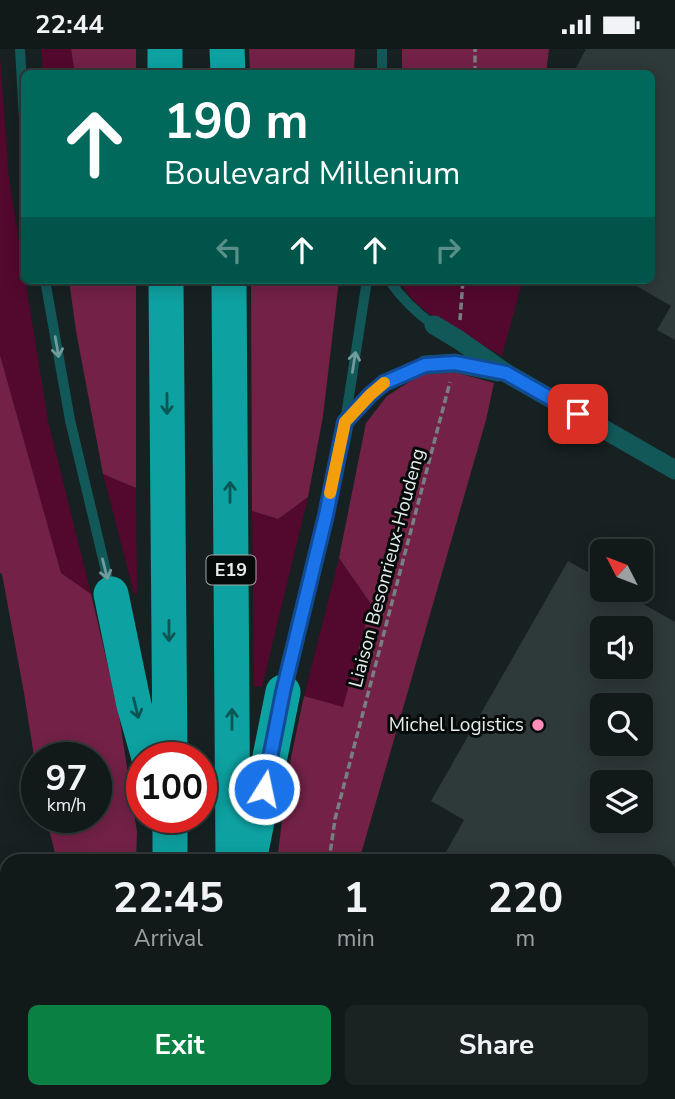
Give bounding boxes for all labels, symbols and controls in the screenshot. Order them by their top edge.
text: 22:44 [35,7,104,42]
text: 190 m [164,88,308,155]
icon: ahead [49,98,140,189]
text: Boulevard Millenium [164,152,460,195]
icon: left [210,231,248,269]
icon: ahead [283,231,321,269]
icon: ahead [356,231,394,269]
icon: right [429,231,467,269]
one-way arrow [51,335,64,358]
one-way arrow [348,351,361,374]
pin [548,384,608,444]
one-way arrow [160,392,174,415]
icon: arrive [559,395,597,433]
street label: Liaison Besonrieux-Houdeng [343,446,431,690]
one-way arrow [223,481,237,504]
north arrow [590,539,653,602]
map controls [590,539,653,833]
road number: E19 [206,555,256,585]
one-way arrow [100,558,113,580]
button: sound [590,616,653,679]
one-way arrow [162,620,176,643]
button: search [590,693,653,756]
one-way arrow [130,697,143,719]
one-way arrow [225,708,239,731]
place label: Michel Logistics [389,712,524,738]
marker: Michel Logistics [530,717,546,733]
speed limit sign: 100 [126,742,217,833]
position arrow [227,752,301,826]
text: 97 [45,755,88,802]
button: layers [590,770,653,833]
text: km/h [47,793,86,817]
text: 22:45 [113,870,224,927]
text: 1 [343,870,368,927]
text: 220 [488,870,563,927]
text: Arrival [134,923,203,954]
text: min [337,923,375,954]
text: m [516,923,535,954]
button: Exit [28,1005,331,1085]
button: Share [345,1005,648,1085]

